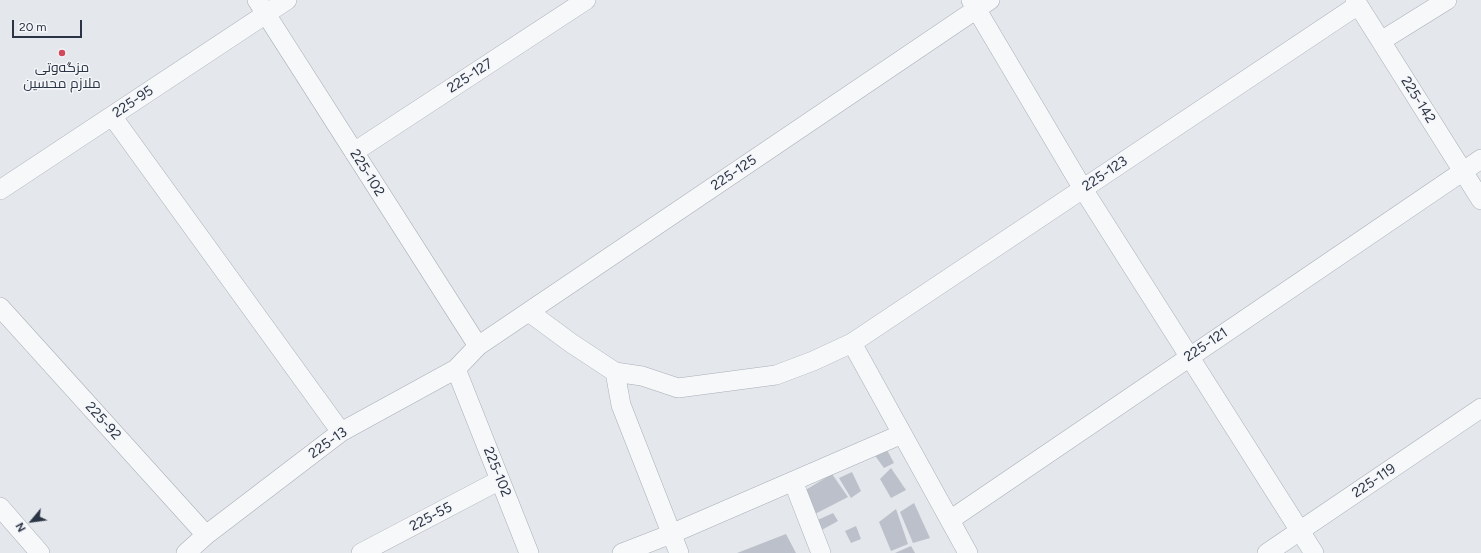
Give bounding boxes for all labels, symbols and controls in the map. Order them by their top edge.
scale bar [14,12,84,38]
text: 20 m [19,20,47,34]
marker: مزگه‌وتی ملازم محسین [57,48,67,58]
street label: 225-127 [444,55,496,97]
place label: مزگه‌وتی ملازم محسین [23,60,101,92]
street label: 225-142 [1397,74,1439,126]
street label: 225-95 [109,82,157,122]
street label: 225-102 [346,146,388,200]
street label: 225-125 [708,152,760,194]
street label: 225-123 [1079,153,1131,195]
street label: 225-121 [1181,324,1231,366]
street label: 225-92 [82,399,124,443]
street label: 225-13 [306,424,350,462]
street label: 225-102 [479,445,515,499]
street label: 225-119 [1349,460,1399,502]
street label: 225-55 [407,499,455,535]
north arrow [12,501,52,541]
text: N [13,520,29,534]

